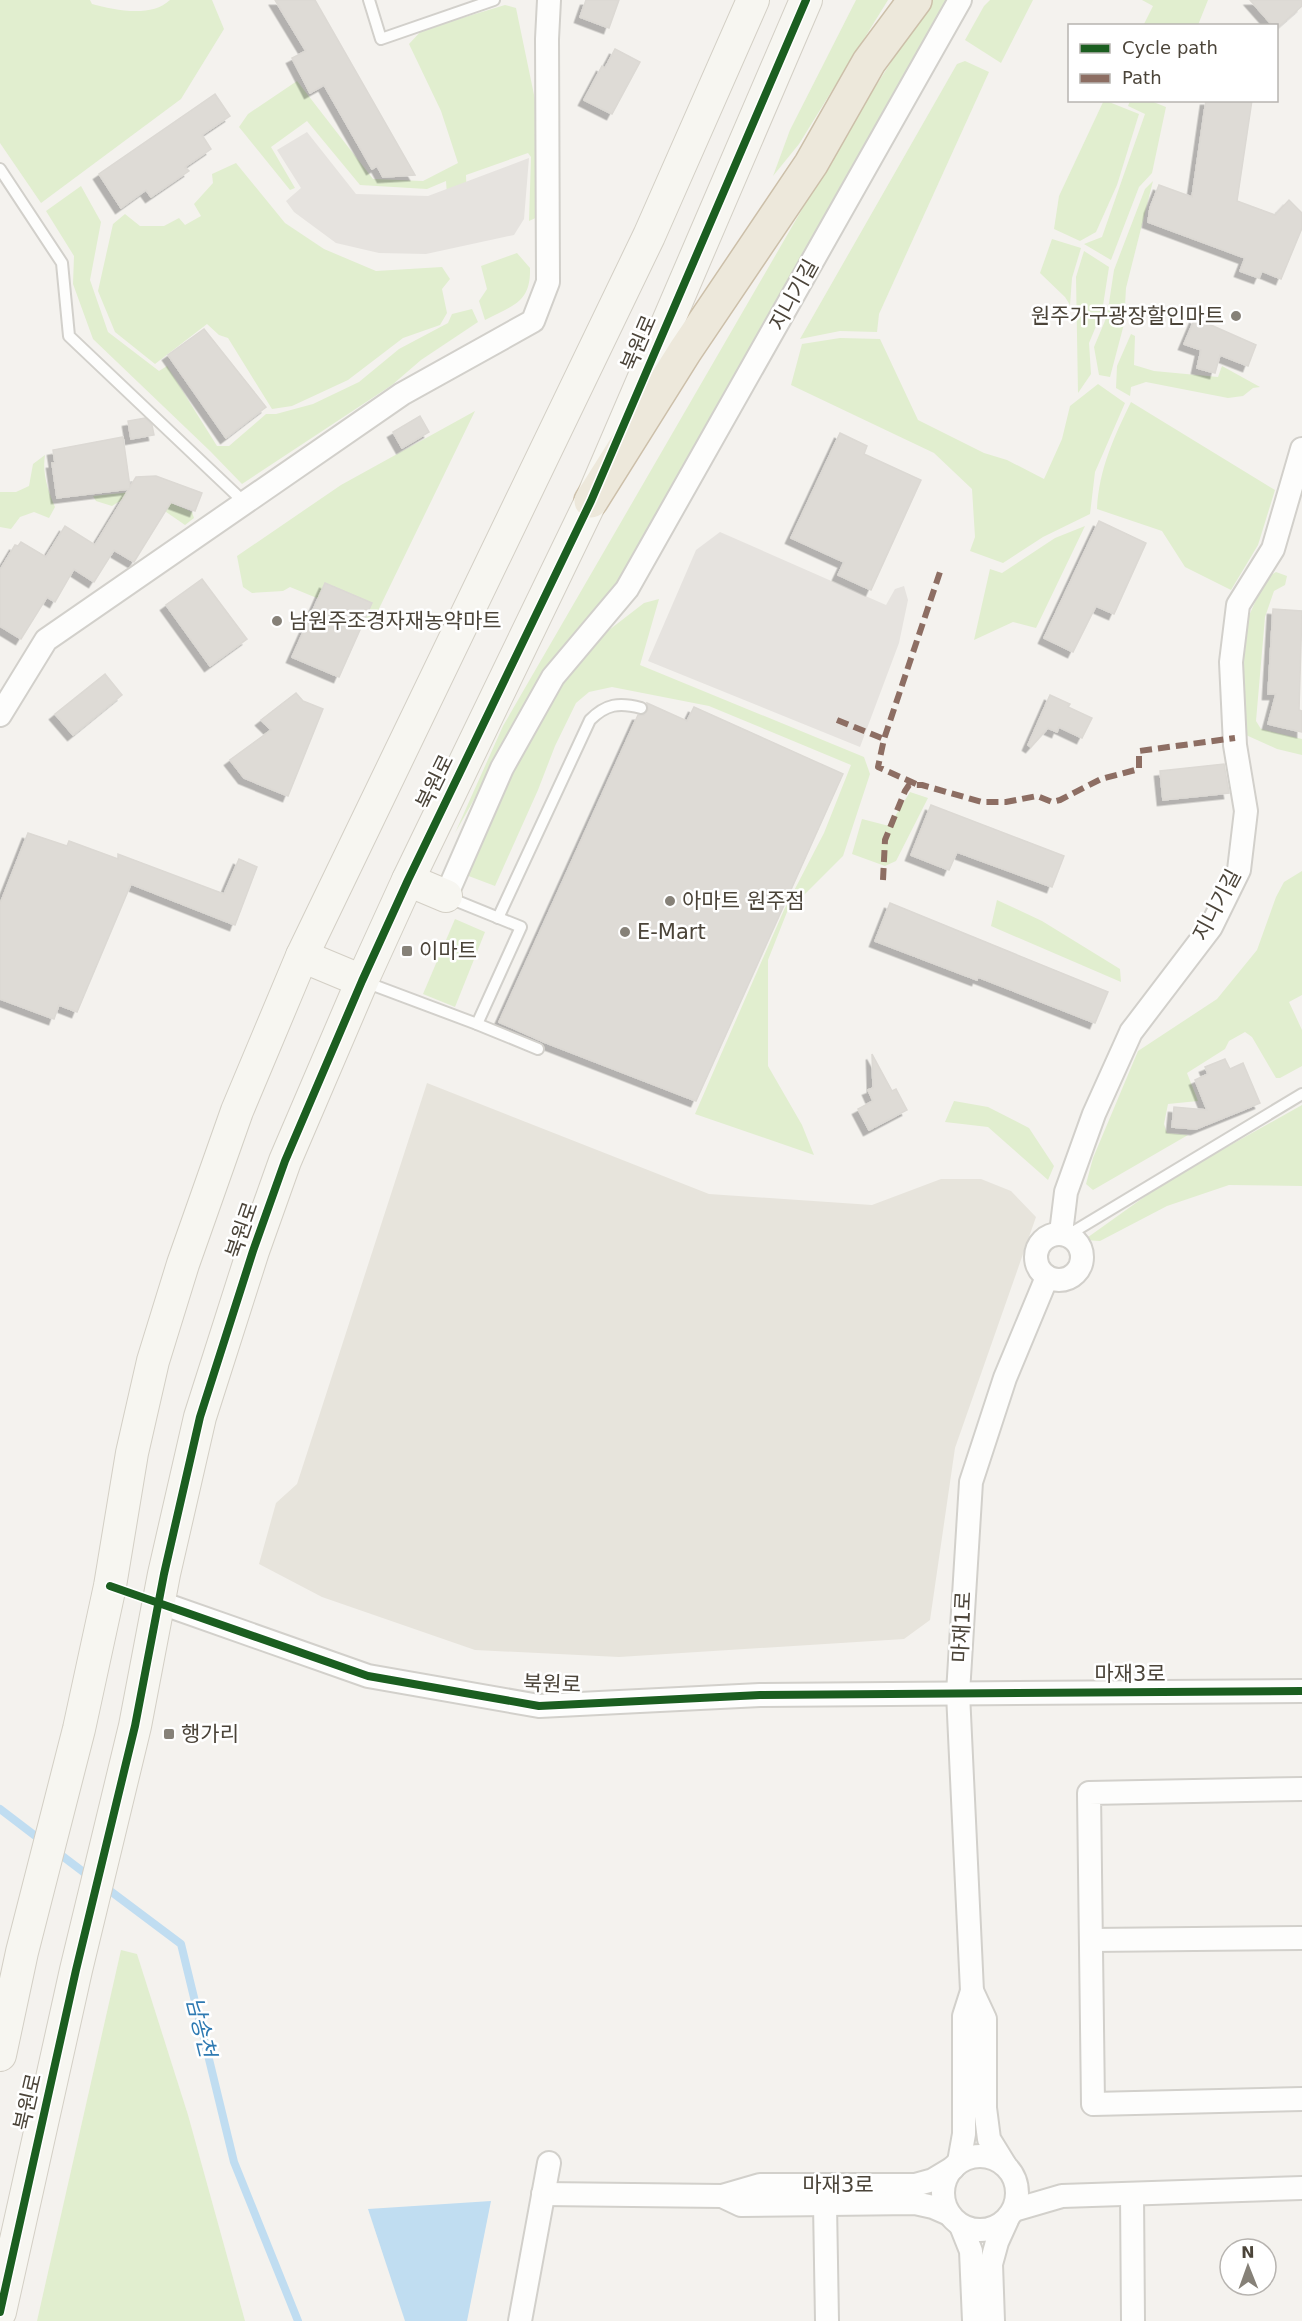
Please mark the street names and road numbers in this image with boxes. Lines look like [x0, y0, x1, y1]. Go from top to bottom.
street label: 지니기길 [765, 255, 823, 335]
street label: 북원로 [617, 312, 661, 374]
street label: 북원로 [412, 751, 458, 813]
street label: 지니기길 [1188, 865, 1246, 945]
street label: 북원로 [221, 1199, 263, 1261]
street label: 마재1로 [948, 1591, 976, 1663]
street label: 마재3로 [1094, 1662, 1166, 1686]
street label: 북원로 [523, 1671, 581, 1697]
street label: 북원로 [10, 2071, 46, 2133]
street label: 마재3로 [802, 2173, 874, 2197]

